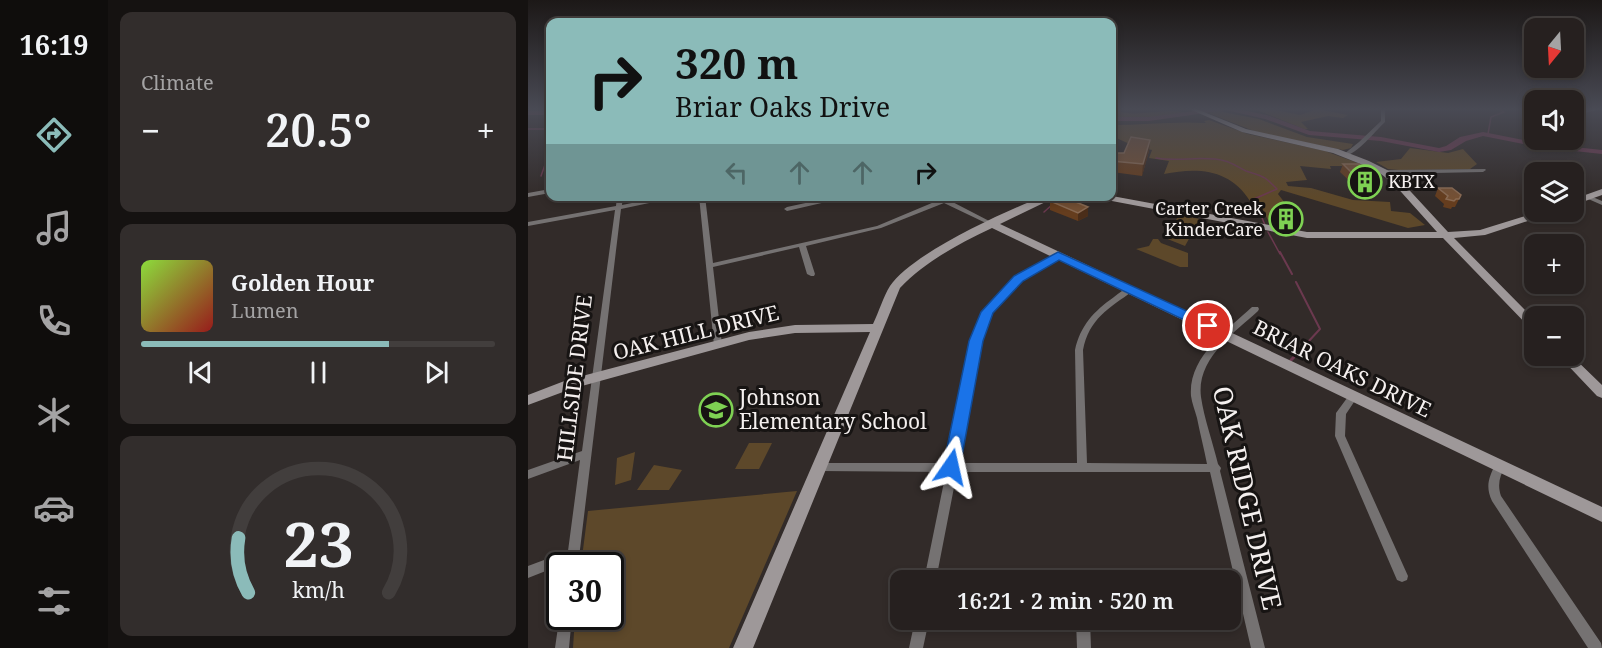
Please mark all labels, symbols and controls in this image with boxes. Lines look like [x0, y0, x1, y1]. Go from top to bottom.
north arrow [1524, 18, 1584, 78]
map controls [1524, 18, 1584, 366]
text: 16:19 [19, 26, 89, 63]
text: 320 m [675, 34, 799, 91]
icon: right [576, 42, 654, 120]
text: Climate [141, 69, 214, 96]
text: Briar Oaks Drive [675, 88, 890, 125]
button: sound [1524, 90, 1584, 150]
text: 20.5° [265, 99, 372, 160]
text: − [141, 108, 160, 153]
text: + [477, 108, 495, 153]
icon: directions [33, 114, 75, 156]
icon: left [720, 156, 753, 189]
icon: ahead [783, 156, 816, 189]
icon: ahead [846, 156, 879, 189]
icon: right [909, 156, 942, 189]
button: layers [1524, 162, 1584, 222]
building icon: KBTX [1347, 164, 1383, 200]
place label: KBTX [1388, 169, 1435, 193]
place label: Carter Creek KinderCare [1155, 196, 1263, 241]
building icon: Carter Creek KinderCare [1268, 201, 1304, 237]
icon: music [33, 207, 75, 249]
button: + [1524, 234, 1584, 294]
text: Golden Hour [231, 267, 374, 297]
street label: HILLSIDE DRIVE [550, 293, 598, 463]
text: Lumen [231, 297, 299, 324]
street label: OAK HILL DRIVE [610, 298, 782, 366]
icon: phone [33, 300, 75, 342]
pin [1182, 300, 1233, 351]
button: − [1524, 306, 1584, 366]
icon: arrive [1191, 309, 1224, 342]
street label: BRIAR OAKS DRIVE [1249, 313, 1436, 423]
icon: previous [184, 356, 217, 389]
icon: pause [302, 356, 335, 389]
icon: next [420, 356, 453, 389]
street label: OAK RIDGE DRIVE [1205, 382, 1291, 613]
place label: Johnson Elementary School [738, 383, 927, 435]
school or university icon: Johnson Elementary School [698, 392, 734, 428]
icon: climate [33, 394, 75, 436]
position arrow [919, 435, 983, 499]
icon: car [33, 487, 75, 529]
text: 23 [283, 500, 353, 585]
speed limit sign: 30 [546, 552, 624, 630]
text: km/h [292, 575, 345, 604]
icon: filters [33, 580, 75, 622]
text: 16:21 · 2 min · 520 m [957, 585, 1174, 615]

